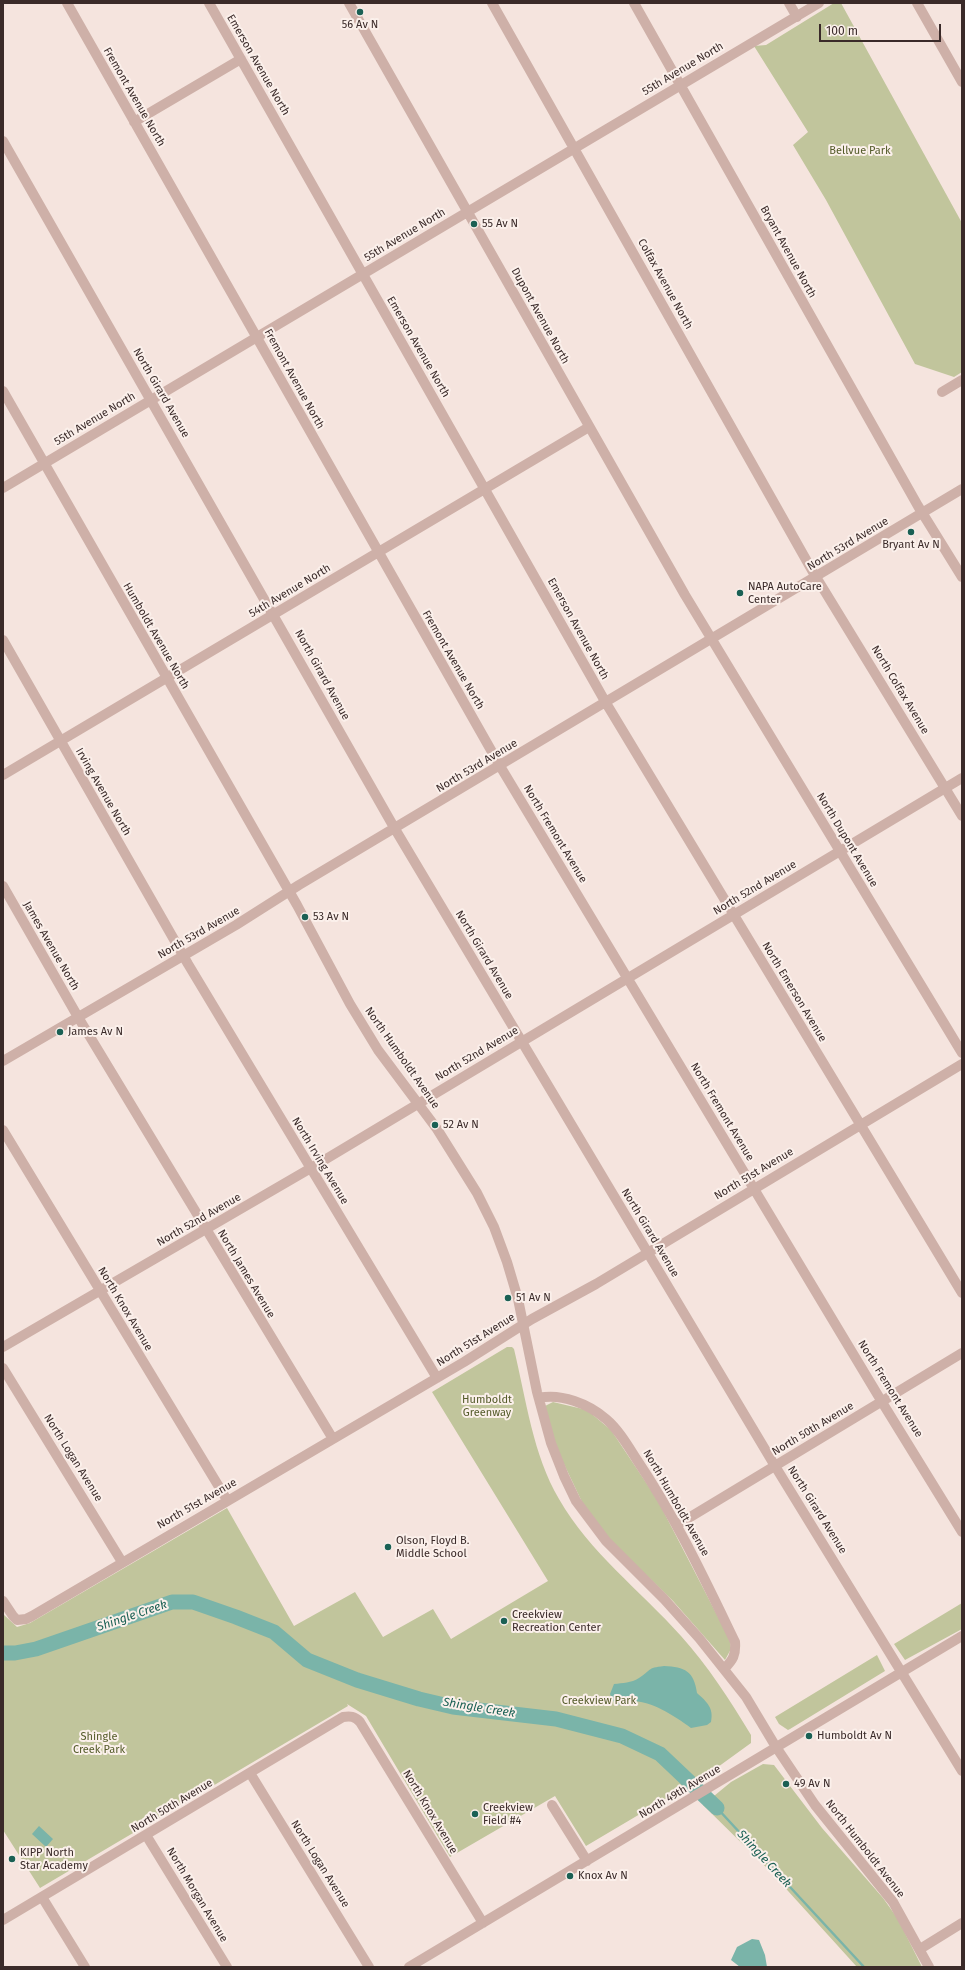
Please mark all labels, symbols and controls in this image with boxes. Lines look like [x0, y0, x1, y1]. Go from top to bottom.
marker: 56 Av N [355, 7, 365, 17]
street label: Emerson Avenue North [224, 12, 292, 118]
scale bar [821, 16, 943, 42]
place label: 56 Av N [342, 18, 378, 32]
text: 100 m [826, 24, 858, 38]
street label: 55th Avenue North [640, 40, 726, 98]
street label: Fremont Avenue North [100, 45, 168, 149]
park label: Bellvue Park [829, 144, 891, 158]
street label: Bryant Avenue North [757, 204, 819, 300]
street label: 55th Avenue North [362, 206, 448, 264]
place label: 55 Av N [482, 217, 518, 231]
marker: 55 Av N [469, 219, 479, 229]
street label: Colfax Avenue North [635, 237, 695, 331]
street label: Dupont Avenue North [508, 266, 572, 366]
street label: Emerson Avenue North [384, 294, 452, 400]
street label: Fremont Avenue North [261, 327, 327, 431]
street label: North Girard Avenue [130, 346, 192, 440]
street label: 55th Avenue North [52, 390, 138, 448]
street label: North 53rd Avenue [805, 515, 891, 573]
marker: Bryant Av N [906, 527, 916, 537]
place label: Bryant Av N [882, 538, 940, 552]
street label: 54th Avenue North [247, 561, 333, 621]
street label: Emerson Avenue North [545, 576, 611, 682]
street label: Humboldt Avenue North [120, 580, 192, 692]
place label: NAPA AutoCare Center [748, 580, 822, 606]
marker: NAPA AutoCare Center [735, 588, 745, 598]
street label: Fremont Avenue North [419, 608, 487, 712]
street label: North Girard Avenue [292, 627, 352, 723]
street label: North Colfax Avenue [868, 643, 932, 737]
street label: North 53rd Avenue [434, 737, 520, 795]
street label: Irving Avenue North [73, 746, 133, 838]
street label: North Fremont Avenue [520, 783, 590, 885]
street label: North Dupont Avenue [814, 790, 880, 890]
street label: North 52nd Avenue [711, 858, 799, 918]
street label: James Avenue North [20, 899, 82, 993]
street label: North 53rd Avenue [156, 904, 242, 962]
street label: North Girard Avenue [452, 908, 516, 1002]
place label: 53 Av N [313, 910, 349, 924]
marker: 53 Av N [300, 912, 310, 922]
street label: North Emerson Avenue [759, 940, 829, 1044]
street label: North Humboldt Avenue [362, 1005, 442, 1111]
street label: North 52nd Avenue [433, 1024, 521, 1084]
place label: James Av N [68, 1025, 123, 1039]
marker: James Av N [55, 1027, 65, 1037]
street label: North Fremont Avenue [687, 1061, 757, 1163]
street label: North Irving Avenue [289, 1115, 351, 1207]
place label: 52 Av N [443, 1118, 479, 1132]
marker: 52 Av N [430, 1120, 440, 1130]
street label: North 51st Avenue [712, 1145, 796, 1203]
street label: North Girard Avenue [618, 1186, 682, 1280]
street label: North 52nd Avenue [155, 1191, 243, 1249]
street label: North James Avenue [214, 1227, 278, 1321]
street label: North Knox Avenue [95, 1265, 155, 1353]
place label: 51 Av N [516, 1291, 551, 1305]
marker: 51 Av N [503, 1293, 513, 1303]
street label: North 51st Avenue [434, 1311, 518, 1369]
street label: North Fremont Avenue [855, 1338, 925, 1440]
park label: Humboldt Greenway [462, 1393, 512, 1419]
street label: North 50th Avenue [770, 1399, 856, 1459]
street label: North Logan Avenue [41, 1412, 105, 1504]
street label: North Humboldt Avenue [640, 1447, 712, 1559]
street label: North Girard Avenue [785, 1464, 849, 1556]
street label: North 51st Avenue [155, 1476, 239, 1532]
place label: Olson, Floyd B. Middle School [396, 1534, 469, 1560]
marker: Olson, Floyd B. Middle School [383, 1542, 393, 1552]
water label: Shingle Creek [95, 1597, 169, 1635]
place label: Creekview Recreation Center [512, 1608, 601, 1634]
marker: Creekview Recreation Center [499, 1616, 509, 1626]
park label: Creekview Park [562, 1694, 636, 1708]
water label: Shingle Creek [442, 1695, 516, 1721]
place label: Humboldt Av N [817, 1729, 892, 1743]
park label: Shingle Creek Park [73, 1730, 125, 1756]
marker: Humboldt Av N [804, 1731, 814, 1741]
street label: North 49th Avenue [637, 1762, 723, 1822]
street label: North Knox Avenue [400, 1768, 460, 1856]
street label: North 50th Avenue [129, 1776, 215, 1836]
place label: 49 Av N [794, 1777, 830, 1791]
marker: 49 Av N [781, 1779, 791, 1789]
street label: North Humboldt Avenue [823, 1797, 907, 1901]
place label: Creekview Field #4 [483, 1801, 533, 1827]
marker: Creekview Field #4 [470, 1809, 480, 1819]
street label: North Logan Avenue [288, 1818, 352, 1910]
water label: Shingle Creek [734, 1827, 794, 1891]
street label: North Morgan Avenue [164, 1845, 230, 1945]
place label: KIPP North Star Academy [20, 1846, 88, 1872]
marker: KIPP North Star Academy [7, 1854, 17, 1864]
place label: Knox Av N [578, 1869, 628, 1883]
marker: Knox Av N [565, 1871, 575, 1881]

